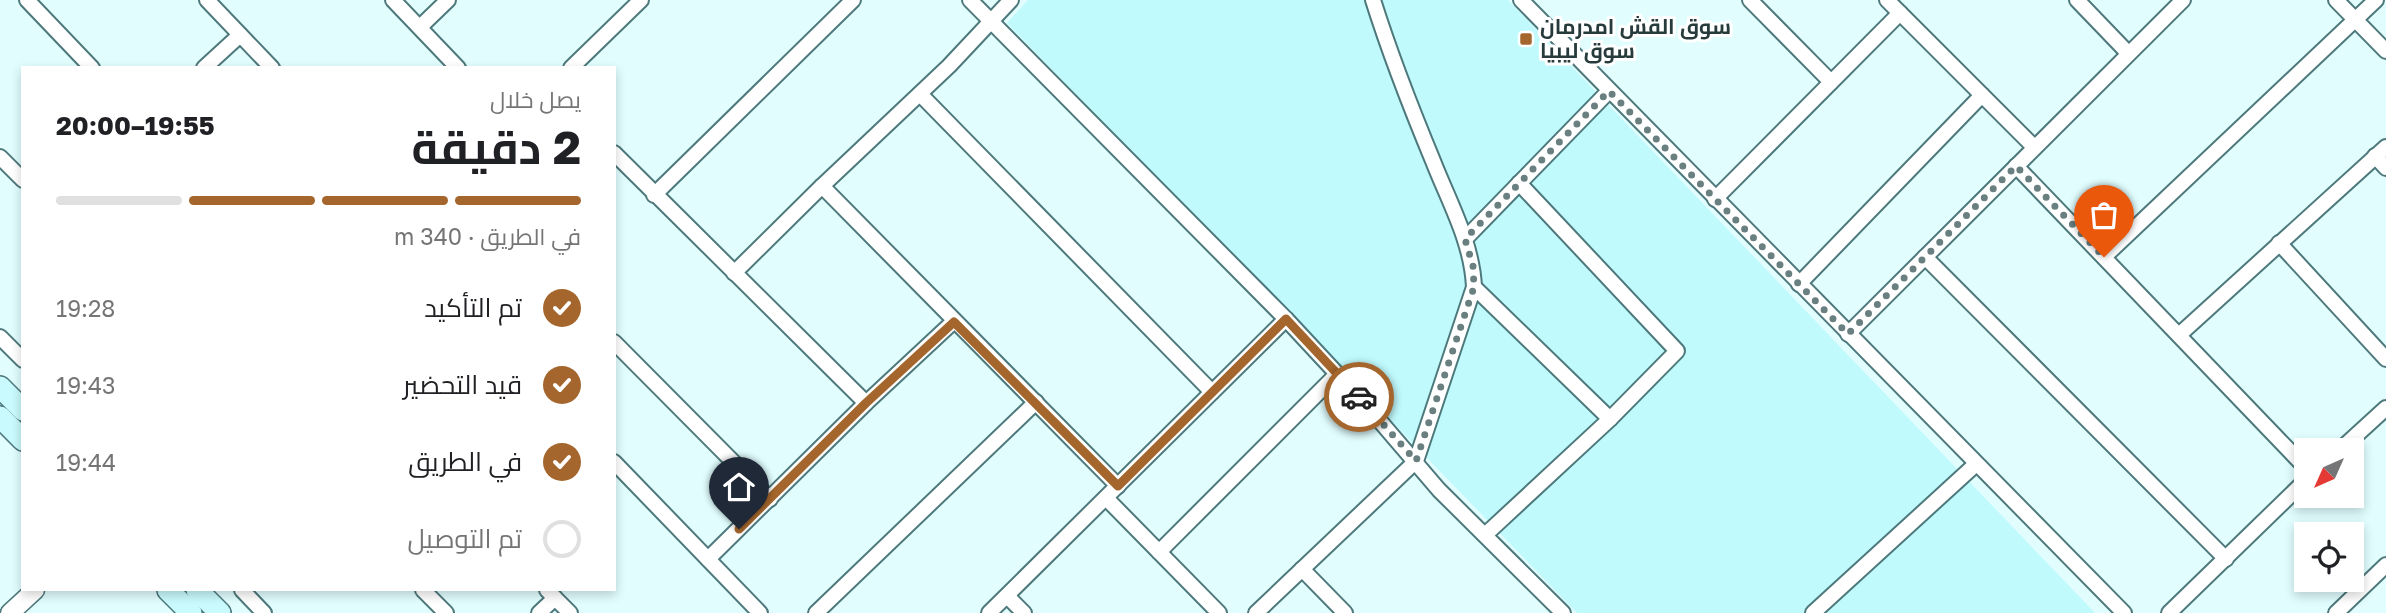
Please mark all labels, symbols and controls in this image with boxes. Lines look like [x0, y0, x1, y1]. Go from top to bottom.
place label: سوق القش امدرمان سوق ليبيا [1540, 13, 1731, 64]
marker: سوق القش امدرمان سوق ليبيا [1518, 31, 1534, 47]
text: يصل خلال [490, 85, 581, 113]
text: 19:55–20:00 [56, 110, 215, 141]
text: 2 دقيقة [411, 119, 581, 174]
pin [2074, 185, 2134, 257]
icon: bag [2085, 196, 2123, 234]
text: في الطريق · 340 m [394, 222, 581, 250]
icon: check [543, 289, 581, 327]
text: تم التأكيد [424, 292, 522, 323]
text: 19:28 [56, 294, 115, 322]
courier [1324, 362, 1394, 432]
icon: check [543, 366, 581, 404]
text: قيد التحضير [403, 369, 522, 400]
text: 19:43 [56, 371, 115, 399]
icon: car [1340, 378, 1378, 416]
north arrow [2294, 438, 2364, 508]
map controls [2294, 438, 2364, 592]
icon: check [543, 443, 581, 481]
text: في الطريق [408, 446, 522, 477]
text: 19:44 [56, 448, 116, 476]
pin [709, 457, 769, 529]
icon: home [720, 468, 758, 506]
button: locate [2294, 522, 2364, 592]
text: تم التوصيل [407, 523, 522, 554]

